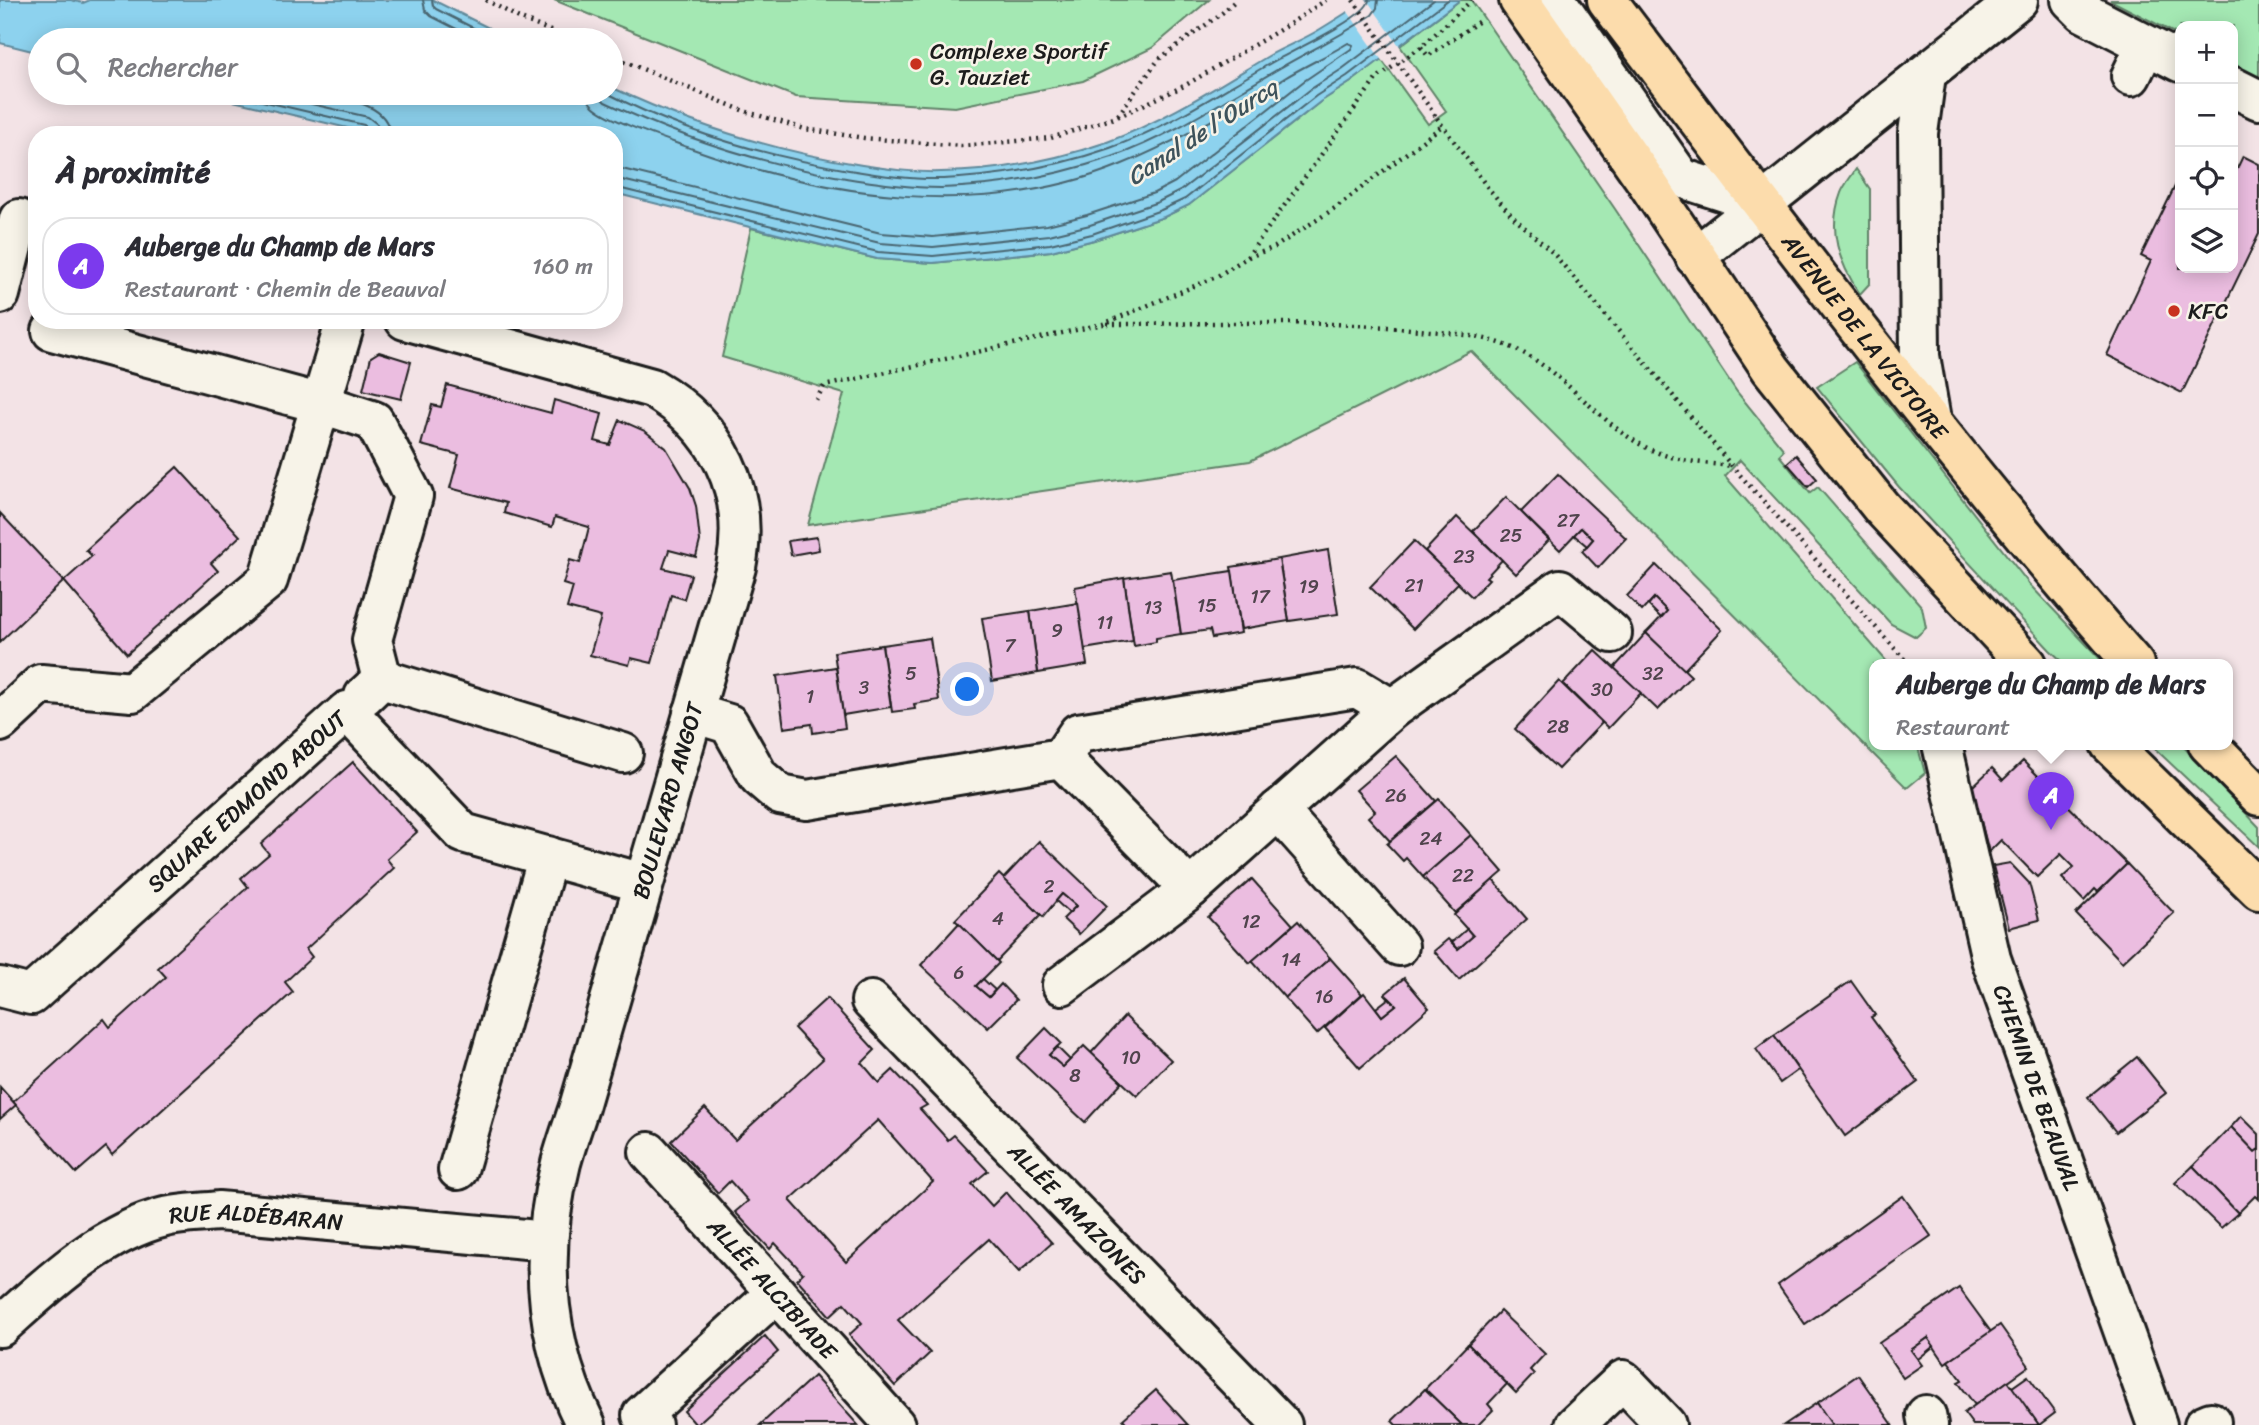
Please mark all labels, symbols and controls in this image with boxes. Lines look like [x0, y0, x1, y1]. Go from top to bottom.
map controls [2175, 21, 2238, 273]
button: + [2175, 21, 2238, 84]
search box [28, 28, 623, 105]
place label: Complexe Sportif G. Tauziet [930, 31, 1110, 98]
text: Rechercher [108, 44, 238, 90]
icon: search [52, 48, 90, 86]
marker: Complexe Sportif G. Tauziet [908, 56, 924, 72]
water label: Canal de l'Ourcq [1118, 66, 1288, 197]
button: − [2175, 84, 2238, 147]
text: À proximité [56, 145, 210, 199]
button: locate [2175, 147, 2238, 210]
button: layers [2175, 210, 2238, 273]
text: Auberge du Champ de Mars [125, 223, 434, 269]
street label: AVENUE DE LA VICTOIRE [1770, 223, 1960, 450]
text: A [73, 246, 89, 287]
text: 160 m [532, 246, 593, 287]
text: Restaurant · Chemin de Beauval [125, 269, 446, 310]
place label: KFC [2188, 291, 2229, 332]
marker: KFC [2166, 303, 2182, 319]
house number: 27 [1557, 504, 1580, 537]
house number: 25 [1500, 519, 1523, 552]
house number: 23 [1453, 540, 1475, 573]
house number: 21 [1404, 569, 1424, 602]
house number: 19 [1299, 570, 1319, 603]
house number: 17 [1250, 580, 1271, 613]
house number: 15 [1197, 589, 1217, 622]
house number: 13 [1144, 591, 1163, 624]
house number: 11 [1097, 606, 1113, 639]
house number: 9 [1051, 614, 1063, 647]
house number: 7 [1005, 629, 1017, 662]
house number: 5 [905, 657, 917, 690]
house number: 32 [1642, 657, 1664, 690]
popup [1869, 659, 2233, 750]
text: Auberge du Champ de Mars [1896, 661, 2206, 707]
house number: 3 [859, 671, 870, 704]
your location [950, 672, 984, 706]
house number: 30 [1591, 673, 1613, 706]
house number: 1 [806, 680, 814, 713]
street label: BOULEVARD ANGOT [620, 696, 716, 904]
street label: SQUARE EDMOND ABOUT [137, 698, 358, 903]
text: Restaurant [1896, 707, 2010, 748]
house number: 28 [1547, 710, 1570, 743]
pin: A [2028, 772, 2074, 830]
house number: 26 [1385, 779, 1407, 812]
house number: 24 [1420, 822, 1443, 855]
house number: 22 [1452, 859, 1474, 892]
house number: 2 [1044, 870, 1055, 903]
house number: 4 [992, 902, 1004, 935]
house number: 12 [1241, 905, 1261, 938]
house number: 14 [1281, 943, 1301, 976]
house number: 6 [954, 956, 964, 989]
street label: CHEMIN DE BEAUVAL [1981, 979, 2093, 1197]
house number: 16 [1315, 980, 1333, 1013]
house number: 10 [1121, 1041, 1141, 1074]
house number: 8 [1069, 1059, 1081, 1092]
street label: ALLÉE AMAZONES [997, 1132, 1157, 1295]
street label: RUE ALDÉBARAN [166, 1190, 345, 1243]
street label: ALLÉE ALCIBIADE [696, 1207, 849, 1370]

